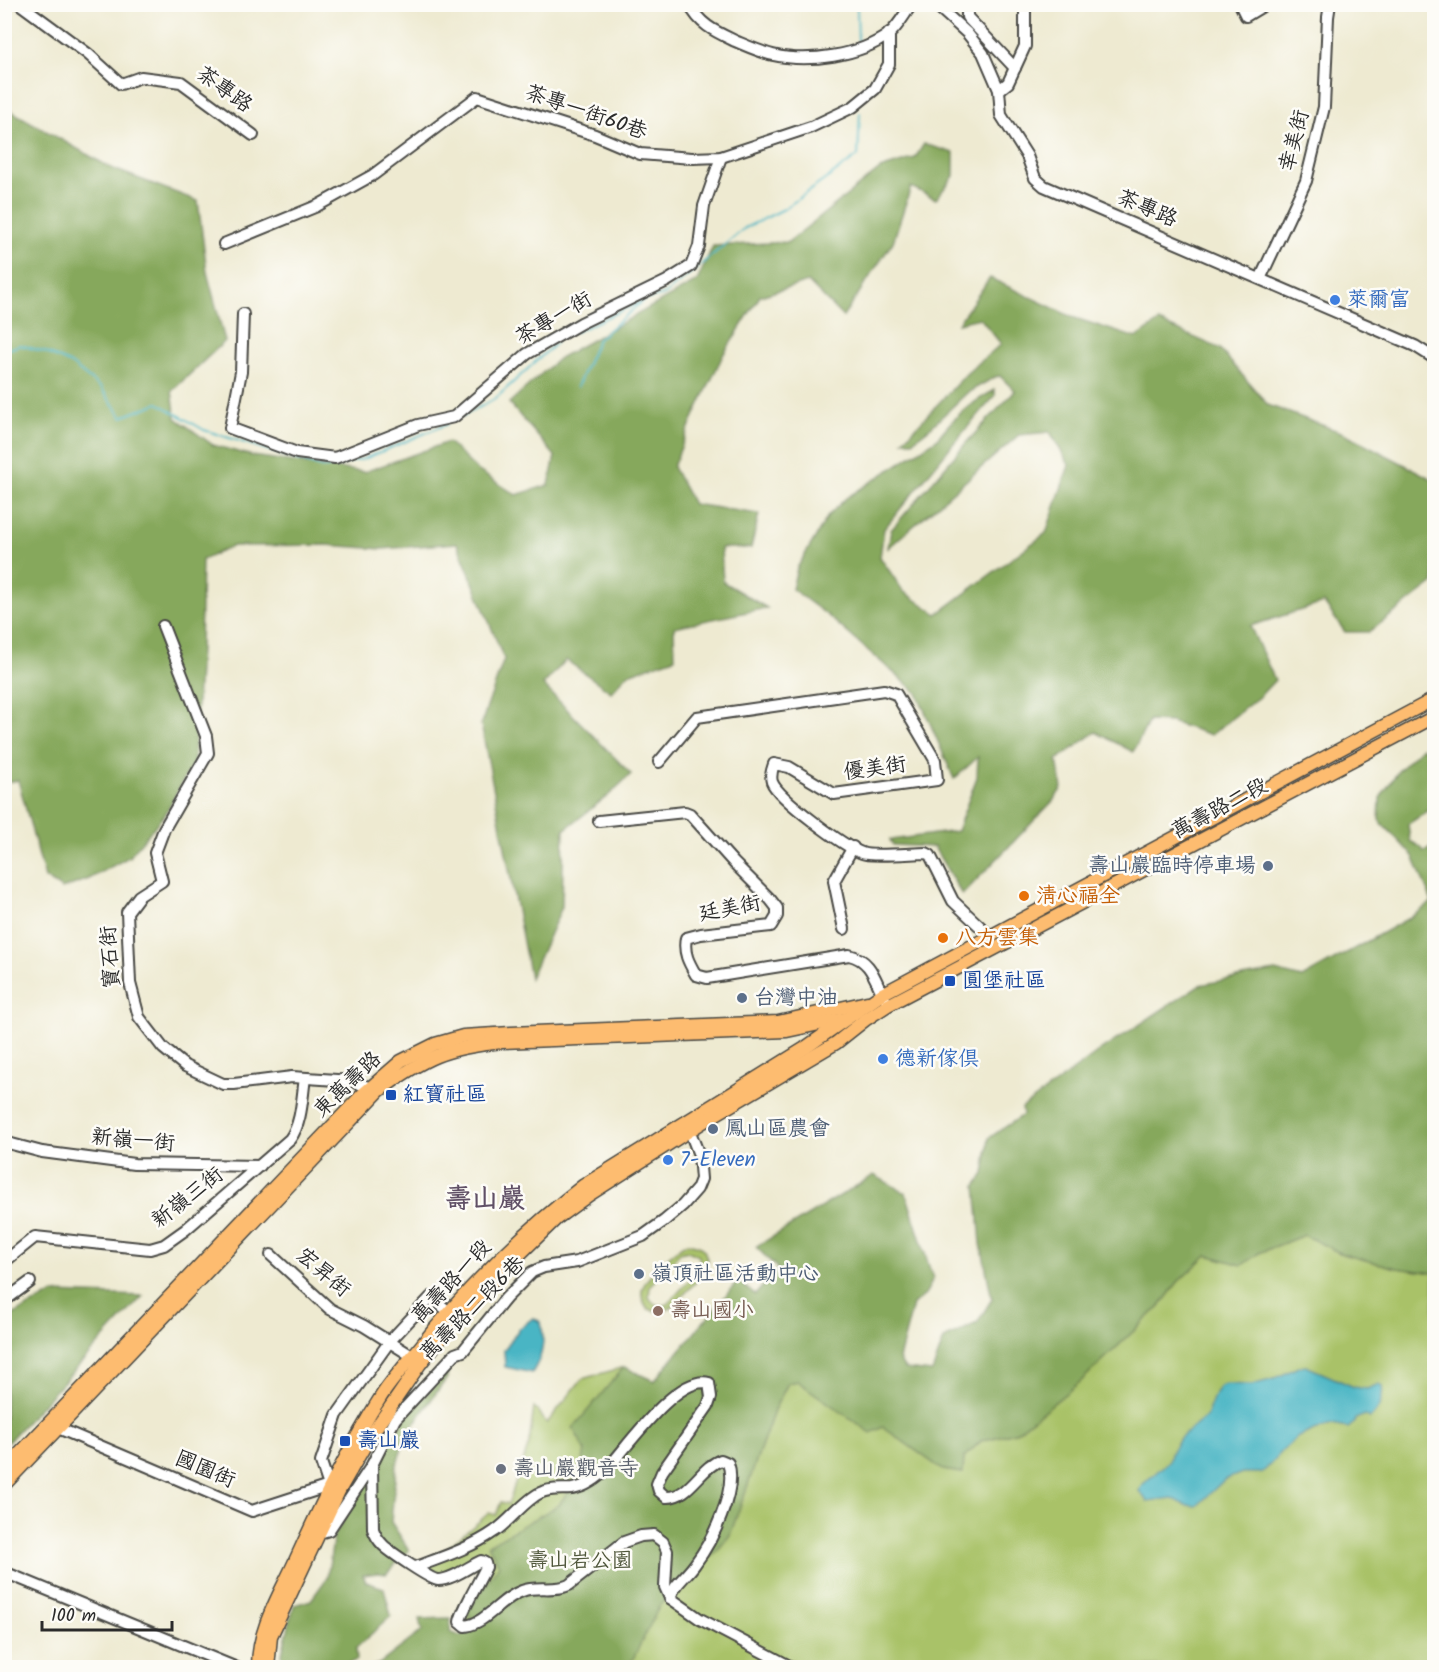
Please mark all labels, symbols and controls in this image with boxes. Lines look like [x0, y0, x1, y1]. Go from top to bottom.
street label: 茶專路 [189, 58, 259, 122]
street label: 茶專一街60巷 [520, 77, 652, 149]
street label: 幸美街 [1271, 106, 1319, 176]
street label: 茶專路 [1112, 182, 1182, 236]
street label: 茶專一街 [509, 284, 599, 354]
place label: 萊爾富 [1347, 284, 1410, 317]
marker: 萊爾富 [1328, 293, 1342, 307]
street label: 優美街 [842, 748, 908, 790]
street label: 萬壽路二段 [1166, 770, 1274, 848]
place label: 壽山巖臨時停車場 [1088, 850, 1256, 883]
marker: 壽山巖臨時停車場 [1261, 859, 1275, 873]
place label: 清心福全 [1036, 880, 1120, 913]
street label: 廷美街 [696, 887, 764, 931]
marker: 清心福全 [1017, 889, 1031, 903]
place label: 八方雲集 [955, 922, 1039, 955]
street label: 寶石街 [92, 924, 130, 990]
marker: 八方雲集 [936, 931, 950, 945]
place label: 圓堡社區 [962, 965, 1046, 998]
marker: 圓堡社區 [943, 974, 957, 988]
place label: 台灣中油 [754, 982, 838, 1015]
marker: 台灣中油 [735, 991, 749, 1005]
place label: 德新傢俱 [895, 1043, 979, 1076]
street label: 東萬壽路 [306, 1044, 390, 1126]
marker: 德新傢俱 [876, 1052, 890, 1066]
place label: 紅寶社區 [403, 1079, 487, 1112]
marker: 紅寶社區 [384, 1088, 398, 1102]
place label: 鳳山區農會 [725, 1113, 830, 1146]
street label: 新嶺一街 [90, 1121, 176, 1161]
marker: 鳳山區農會 [706, 1122, 720, 1136]
place label: 7-Eleven [680, 1144, 756, 1177]
marker: 7-Eleven [661, 1153, 675, 1167]
street label: 新嶺三街 [145, 1159, 231, 1237]
district label: 壽山巖 [445, 1178, 526, 1221]
street label: 萬壽路一段 [404, 1232, 500, 1332]
street label: 宏昇街 [288, 1240, 358, 1306]
street label: 萬壽路二段6巷 [413, 1249, 533, 1369]
place label: 嶺頂社區活動中心 [651, 1258, 819, 1291]
marker: 嶺頂社區活動中心 [632, 1267, 646, 1281]
place label: 壽山國小 [670, 1295, 754, 1328]
marker: 壽山國小 [651, 1304, 665, 1318]
place label: 壽山巖 [357, 1425, 420, 1458]
marker: 壽山巖 [338, 1434, 352, 1448]
street label: 國園街 [170, 1443, 240, 1497]
place label: 壽山巖觀音寺 [513, 1453, 639, 1486]
marker: 壽山巖觀音寺 [494, 1462, 508, 1476]
park label: 壽山岩公園 [528, 1545, 633, 1578]
scale bar [42, 1594, 172, 1632]
text: 100 m [51, 1602, 96, 1631]

